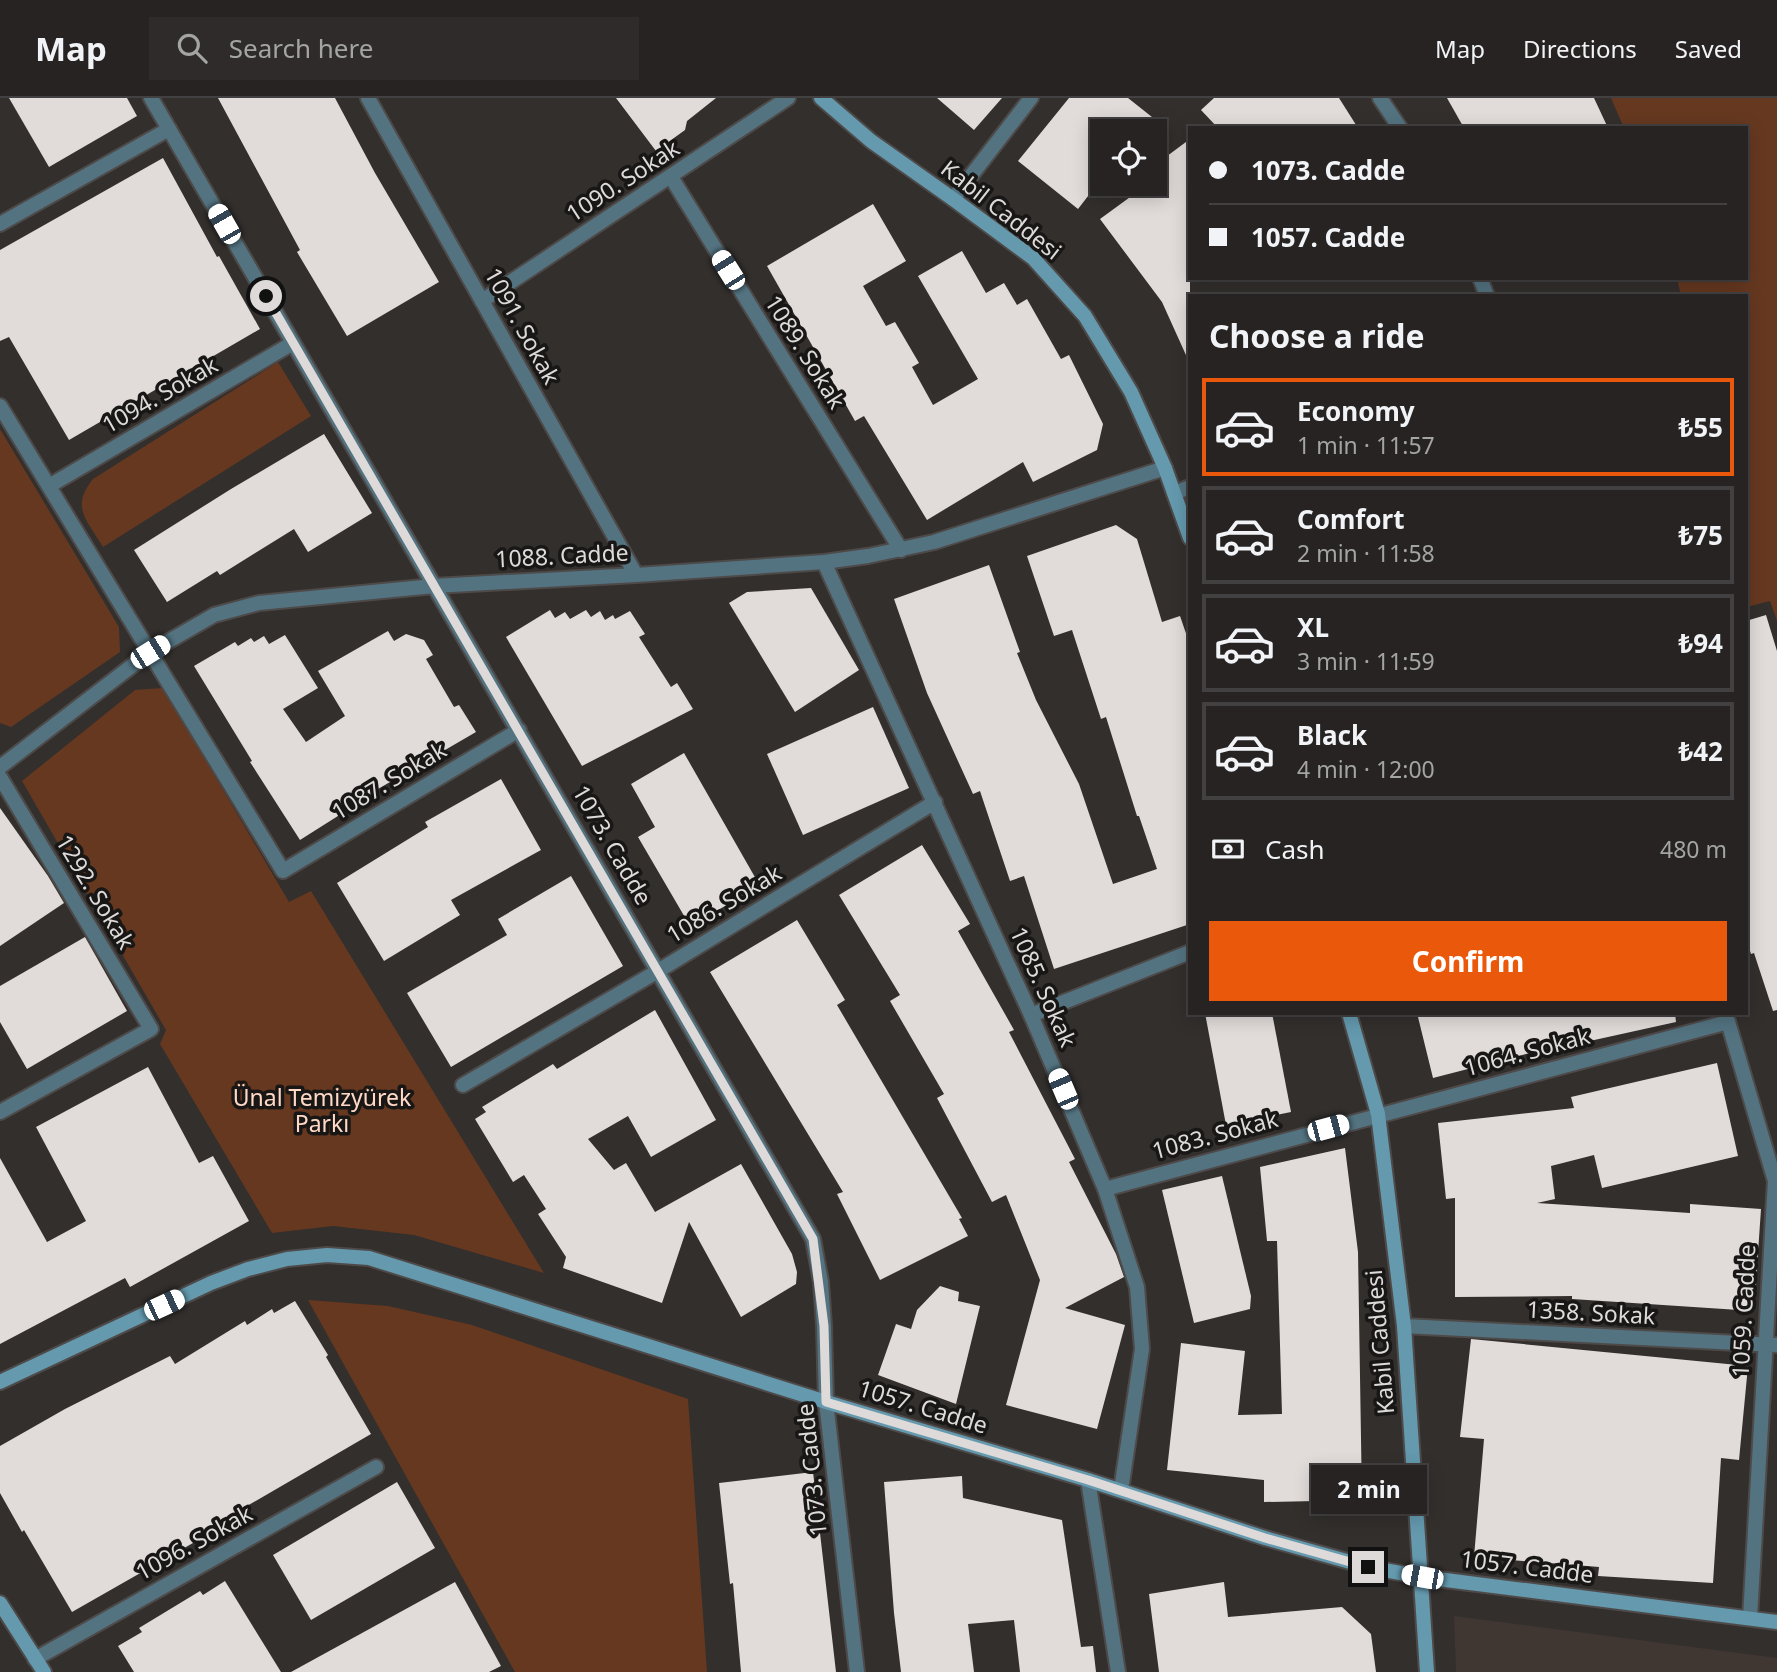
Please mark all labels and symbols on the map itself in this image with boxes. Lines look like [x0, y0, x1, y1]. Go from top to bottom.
street label: 1090. Sokak [560, 131, 686, 229]
street label: Kabil Caddesi [935, 152, 1069, 266]
car [205, 201, 244, 247]
car [708, 247, 749, 293]
street label: 1091. Sokak [478, 261, 568, 390]
route start [250, 280, 282, 312]
street label: 1089. Sokak [758, 288, 854, 415]
street label: 1094. Sokak [96, 348, 224, 440]
street label: 1088. Cadde [494, 536, 629, 574]
car [127, 632, 174, 672]
street label: 1087. Sokak [325, 733, 453, 827]
street label: 1073. Cadde [566, 779, 660, 910]
street label: 1292. Sokak [49, 828, 143, 956]
street label: 1086. Sokak [660, 856, 788, 950]
street label: 1085. Sokak [1003, 921, 1085, 1053]
street label: 1064. Sokak [1460, 1019, 1594, 1083]
car [1046, 1066, 1081, 1112]
park label: Ünal Temizyürek Parkı [233, 1081, 412, 1139]
street label: 1083. Sokak [1148, 1102, 1282, 1166]
car [1305, 1112, 1352, 1144]
street label: 1059. Cadde [1724, 1243, 1762, 1378]
street label: Kabil Caddesi [1357, 1269, 1401, 1416]
car [141, 1287, 188, 1323]
street label: 1358. Sokak [1526, 1293, 1657, 1331]
street label: 1057. Cadde [855, 1371, 992, 1441]
street label: 1073. Cadde [788, 1402, 834, 1538]
callout: 2 min [1310, 1466, 1426, 1514]
street label: 1096. Sokak [129, 1497, 258, 1587]
street label: 1057. Cadde [1459, 1542, 1595, 1590]
route end [1352, 1551, 1384, 1583]
car [1400, 1563, 1445, 1591]

